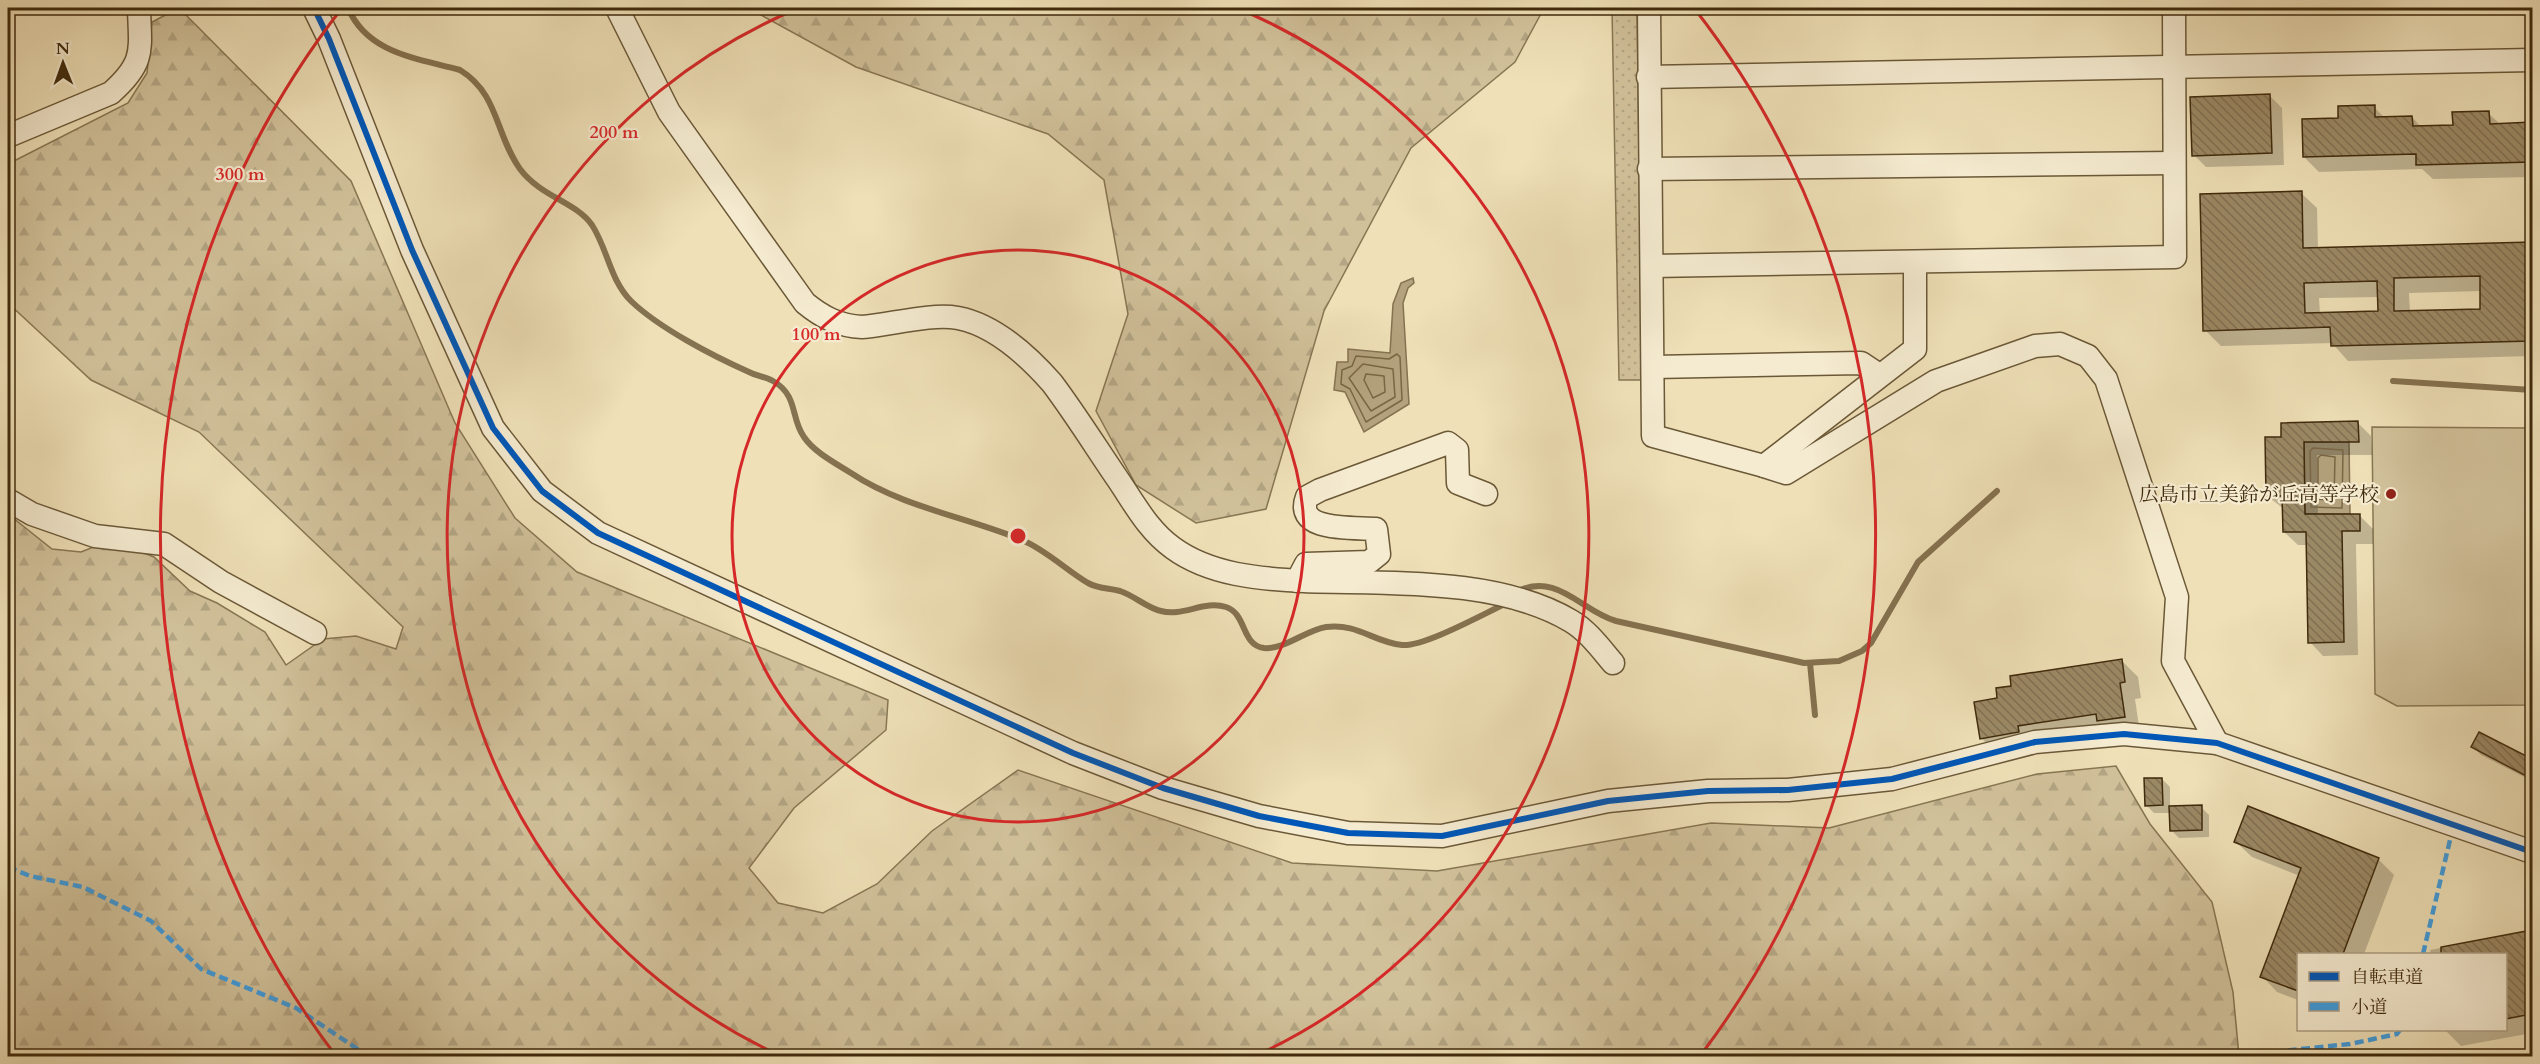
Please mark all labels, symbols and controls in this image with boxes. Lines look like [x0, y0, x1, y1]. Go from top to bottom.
north arrow [33, 33, 93, 93]
text: N [56, 38, 70, 60]
text: 200 m [589, 120, 639, 145]
text: 300 m [215, 162, 265, 187]
text: 100 m [791, 322, 841, 347]
place label: 広島市立美鈴が丘高等学校 [2139, 481, 2379, 508]
marker: 広島市立美鈴が丘高等学校 [2384, 487, 2398, 501]
centre of rings [1008, 526, 1028, 546]
legend [2297, 953, 2507, 1031]
text: 自転車道 [2351, 965, 2423, 990]
text: 小道 [2351, 995, 2387, 1020]

